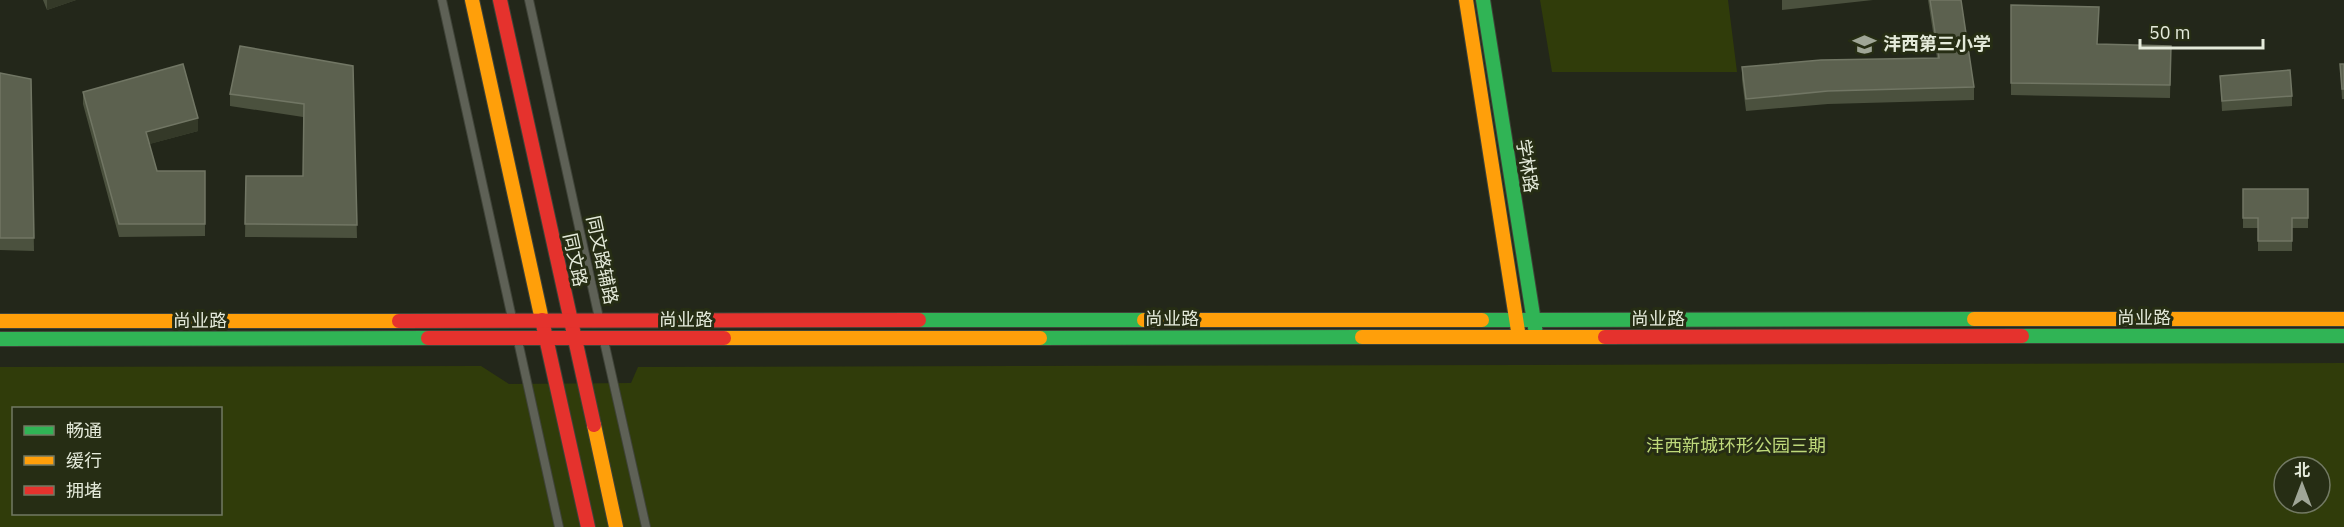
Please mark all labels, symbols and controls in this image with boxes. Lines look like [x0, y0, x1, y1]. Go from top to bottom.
scale bar [2140, 12, 2263, 50]
text: 50 m [2149, 21, 2191, 44]
school or university icon: 沣西第三小学 [1852, 31, 1878, 57]
place label: 沣西第三小学 [1883, 32, 1991, 55]
street label: 学林路 [1512, 137, 1543, 194]
street label: 同文路辅路 [582, 213, 623, 306]
street label: 同文路 [559, 231, 592, 289]
street label: 尚业路 [2117, 306, 2171, 329]
street label: 尚业路 [1145, 307, 1199, 330]
street label: 尚业路 [1631, 307, 1685, 330]
street label: 尚业路 [659, 308, 713, 331]
street label: 尚业路 [173, 309, 227, 332]
legend [12, 407, 222, 515]
text: 畅通 [66, 419, 102, 442]
park label: 沣西新城环形公园三期 [1646, 434, 1826, 457]
text: 缓行 [66, 449, 102, 472]
north arrow [2272, 455, 2332, 515]
text: 北 [2294, 460, 2310, 480]
text: 拥堵 [66, 479, 102, 502]

